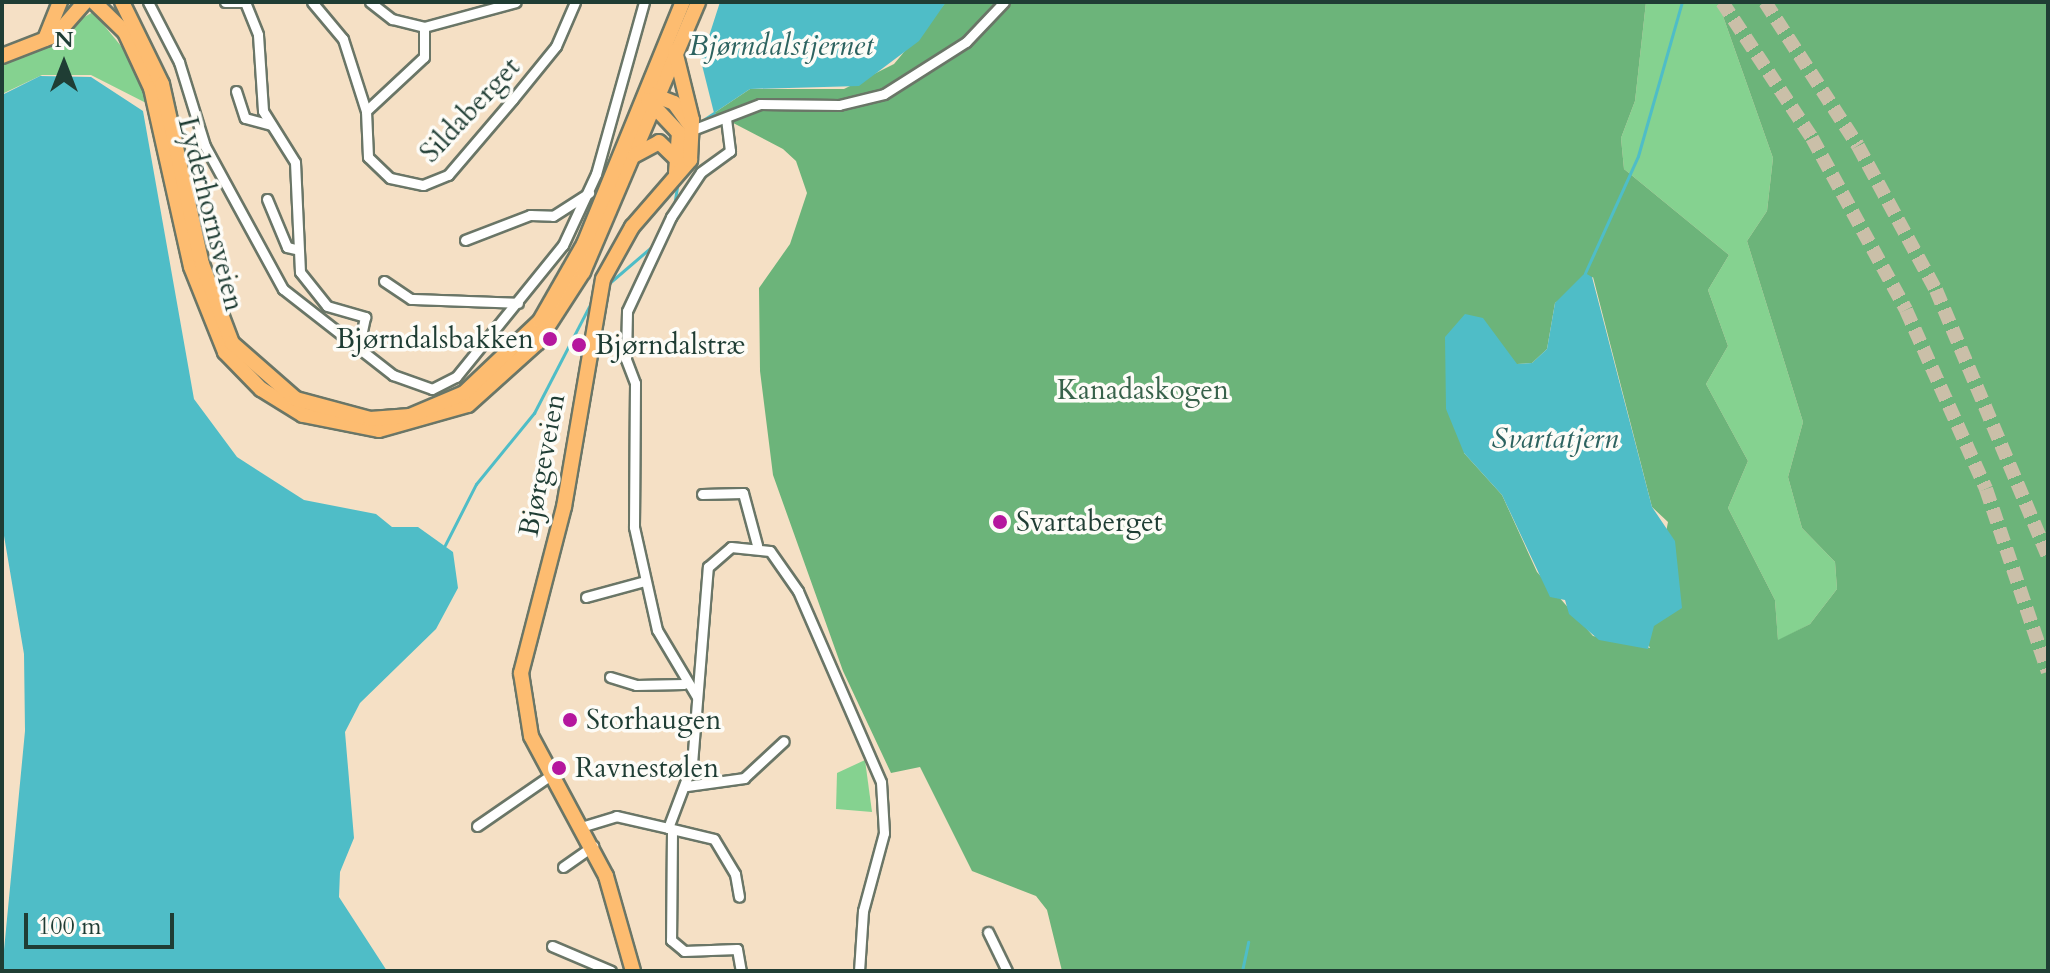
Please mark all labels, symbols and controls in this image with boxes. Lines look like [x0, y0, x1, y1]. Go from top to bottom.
north arrow [24, 24, 104, 104]
text: N [54, 25, 74, 55]
water label: Bjørndalstjernet [689, 28, 873, 64]
street label: Sildaberget [413, 51, 527, 169]
street label: Lyderhornsveien [171, 113, 251, 315]
place label: Bjørndalsbakken [336, 322, 534, 356]
place label: Bjørndalstræ [595, 328, 745, 362]
marker: Bjørndalsbakken [541, 330, 559, 348]
marker: Bjørndalstræ [570, 336, 588, 354]
park label: Kanadaskogen [1057, 373, 1229, 407]
street label: Bjørgeveien [512, 391, 572, 539]
water label: Svartatjern [1492, 421, 1618, 457]
place label: Svartaberget [1016, 505, 1163, 539]
marker: Svartaberget [991, 513, 1009, 531]
place label: Storhaugen [586, 703, 721, 737]
marker: Storhaugen [561, 711, 579, 729]
place label: Ravnestølen [575, 751, 719, 785]
marker: Ravnestølen [550, 759, 568, 777]
scale bar [28, 897, 178, 947]
text: 100 m [38, 910, 102, 943]

